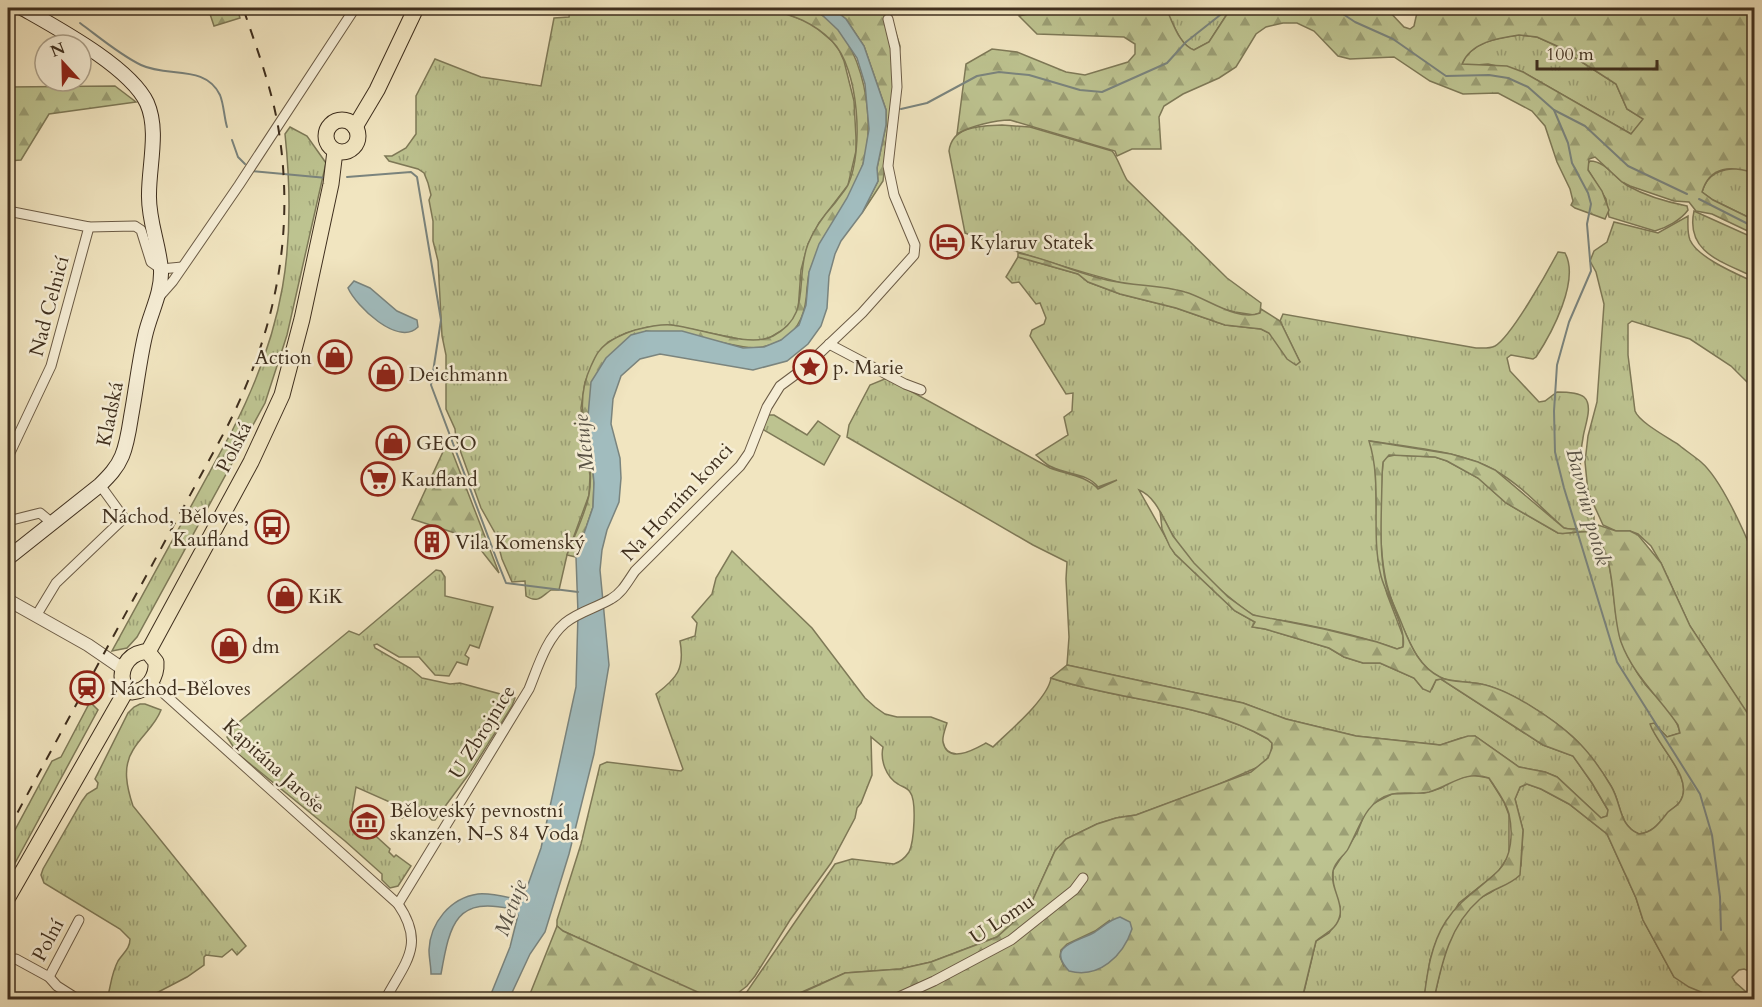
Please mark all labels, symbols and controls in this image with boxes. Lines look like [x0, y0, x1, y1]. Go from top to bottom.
north arrow [33, 33, 93, 93]
scale bar [1537, 33, 1657, 71]
text: N [47, 37, 68, 63]
text: 100 m [1546, 42, 1594, 67]
hotel icon: Kylaruv Statek [929, 224, 965, 260]
place label: Kylaruv Statek [970, 229, 1094, 256]
street label: Nad Celnicí [23, 252, 75, 359]
shop icon: Action [317, 339, 353, 375]
place label: Action [255, 344, 313, 371]
place icon: p. Marie [792, 349, 828, 385]
place label: p. Marie [833, 354, 904, 381]
shop icon: Deichmann [368, 356, 404, 392]
place label: Deichmann [409, 361, 509, 388]
street label: Kladská [90, 379, 130, 449]
water label: Metuje [566, 411, 602, 474]
street label: Polská [210, 417, 258, 477]
shop icon: GECO [375, 425, 411, 461]
place label: GECO [416, 430, 477, 457]
street label: Na Horním konci [615, 437, 739, 567]
water label: Bavorův potok [1558, 445, 1618, 569]
supermarket icon: Kaufland [360, 461, 396, 497]
place label: Kaufland [401, 466, 478, 493]
place label: Náchod, Běloves, Kaufland [102, 503, 249, 553]
bus stop icon: Náchod, Běloves, Kaufland [254, 509, 290, 545]
building icon: Vila Komenský [414, 524, 450, 560]
place label: Vila Komenský [455, 529, 586, 556]
shop icon: KiK [267, 578, 303, 614]
place label: KiK [308, 583, 344, 610]
shop icon: dm [211, 628, 247, 664]
place label: dm [252, 633, 280, 660]
station icon: Náchod-Běloves [69, 670, 105, 706]
place label: Náchod-Běloves [110, 675, 251, 702]
street label: U Zbrojnice [443, 680, 521, 784]
street label: Kapitána Jaroše [217, 713, 331, 819]
place label: Běloveský pevnostní skanzen, N-S 84 Voda [390, 797, 580, 847]
museum icon: Běloveský pevnostní skanzen, N-S 84 Voda [349, 804, 385, 840]
water label: Metuje [487, 875, 535, 940]
street label: U Lomu [964, 888, 1040, 950]
street label: Polní [26, 914, 71, 966]

